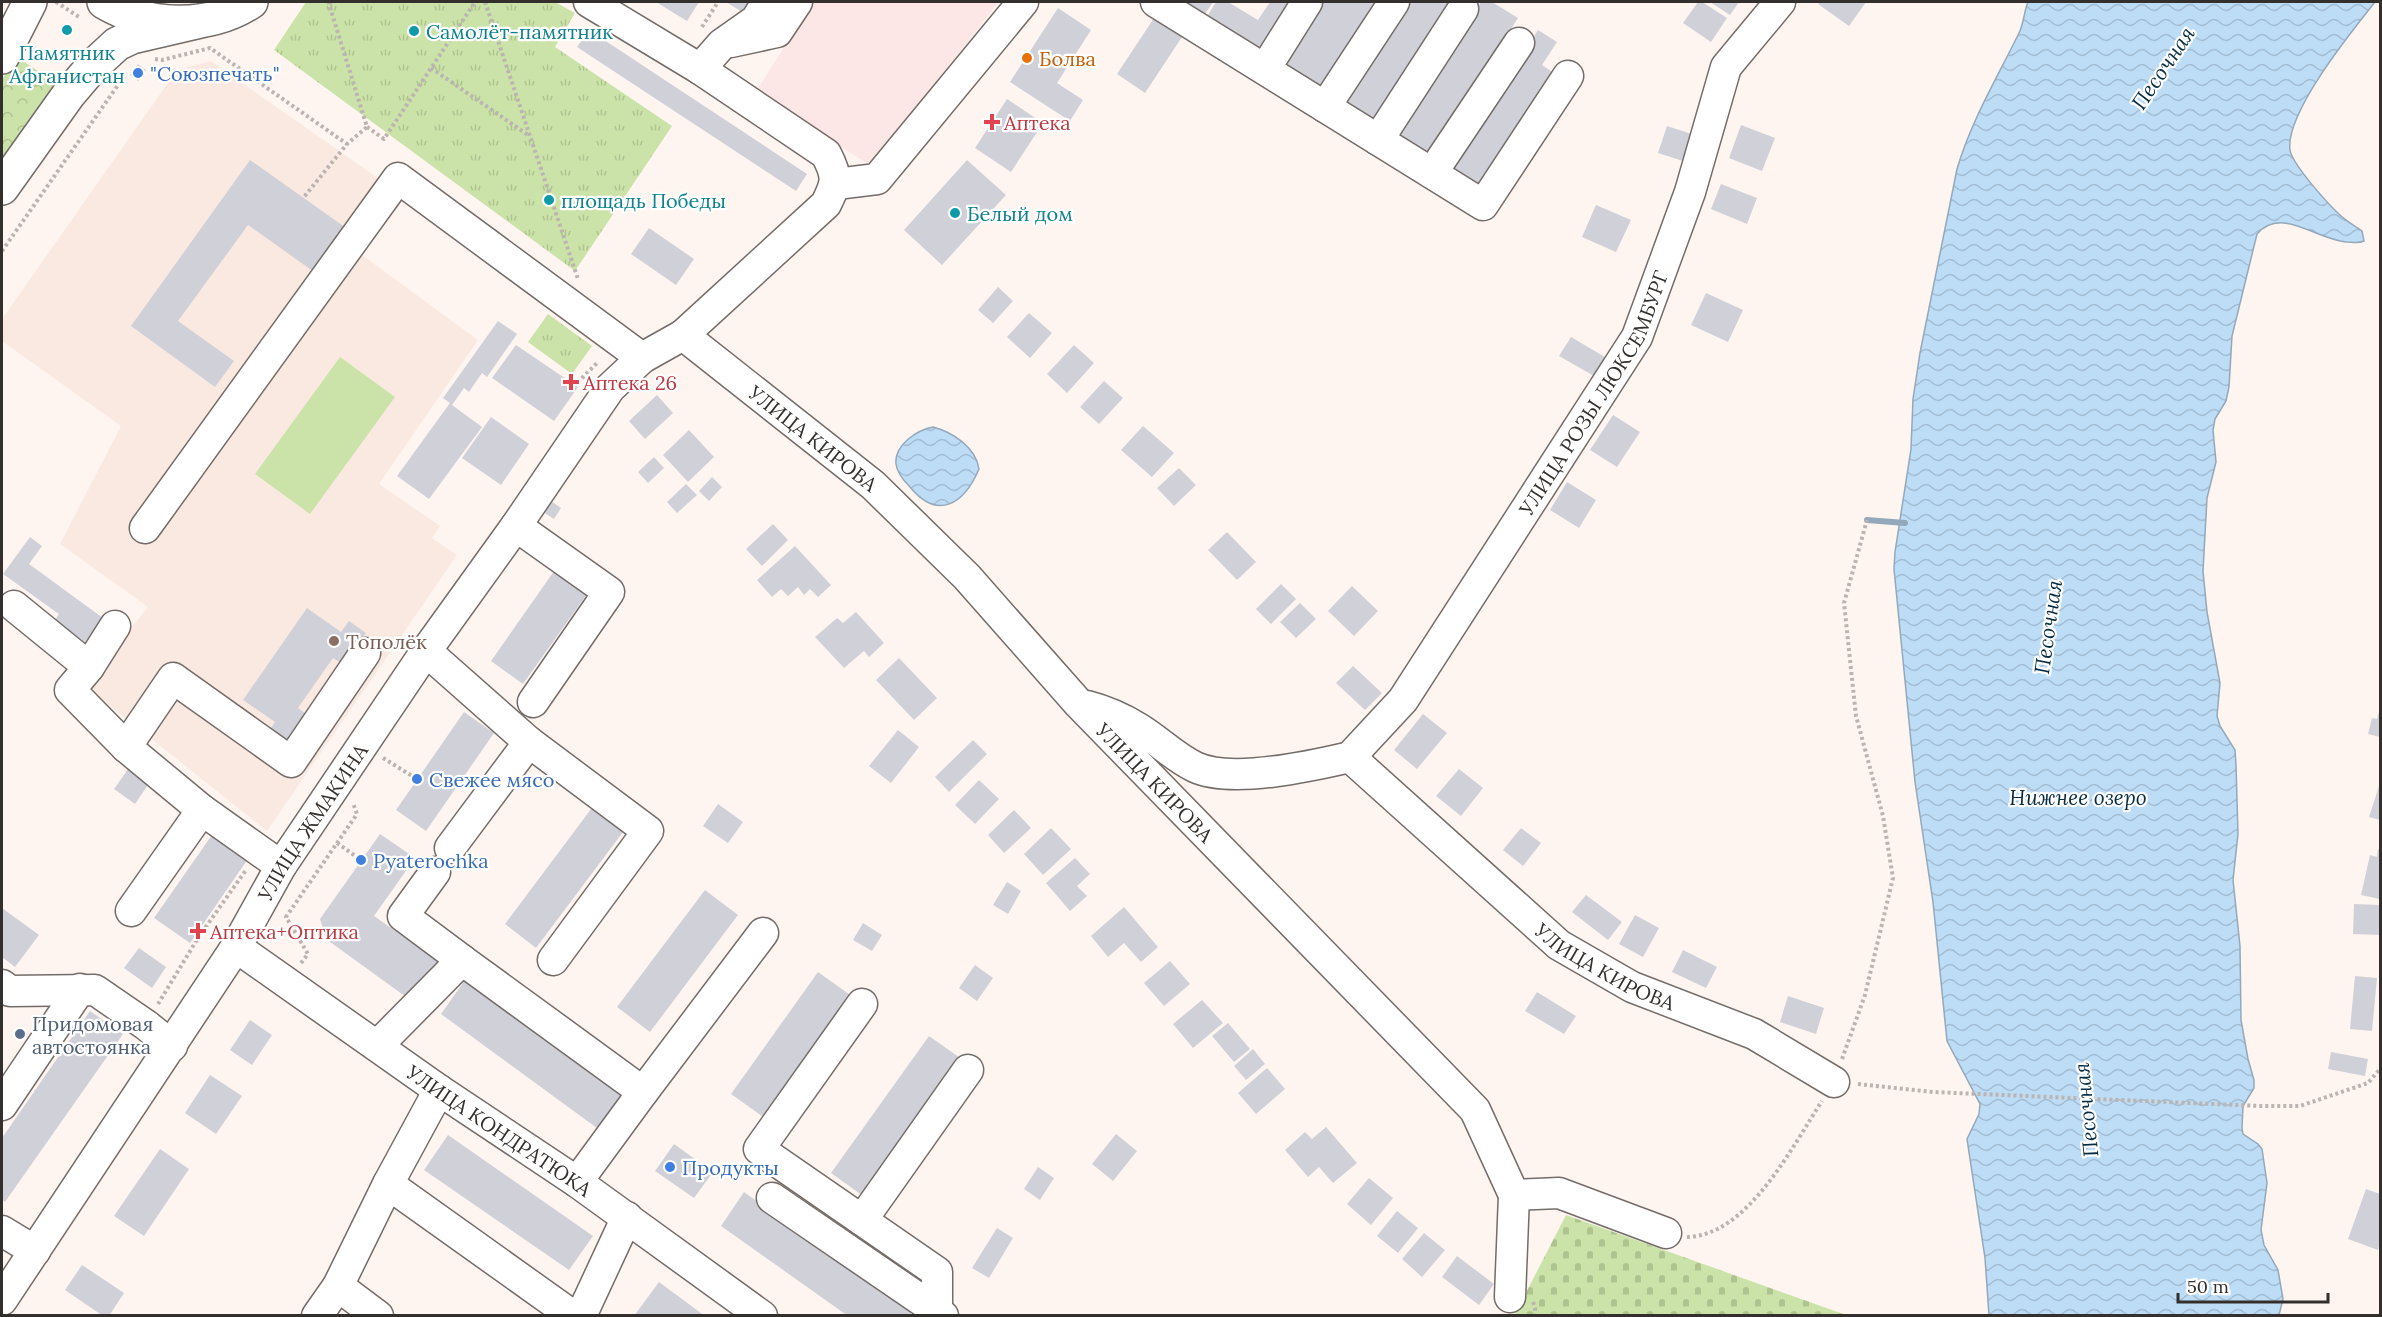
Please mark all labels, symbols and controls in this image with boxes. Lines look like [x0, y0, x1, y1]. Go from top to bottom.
place label: Самолёт-памятник [426, 19, 613, 44]
water label: Песочная [2125, 21, 2201, 115]
marker: Памятник Афганистан [60, 23, 74, 37]
marker: Самолёт-памятник [407, 24, 421, 38]
place label: Памятник Афганистан [8, 40, 125, 88]
place label: Болва [1039, 46, 1096, 71]
marker: Болва [1020, 51, 1034, 65]
place label: "Союзпечать" [150, 61, 280, 86]
marker: "Союзпечать" [131, 66, 145, 80]
place label: Аптека [1003, 110, 1071, 135]
marker: Аптека [985, 115, 999, 129]
place label: площадь Победы [561, 188, 726, 213]
marker: площадь Победы [542, 193, 556, 207]
place label: Белый дом [967, 201, 1073, 226]
marker: Белый дом [948, 206, 962, 220]
street label: УЛИЦА РОЗЫ ЛЮКСЕМБУРГ [1512, 267, 1673, 521]
place label: Аптека 26 [582, 370, 677, 395]
marker: Аптека 26 [564, 375, 578, 389]
street label: УЛИЦА КИРОВА [743, 379, 883, 497]
water label: Песочная [2028, 578, 2068, 676]
place label: Тополёк [346, 629, 427, 654]
marker: Тополёк [327, 634, 341, 648]
street label: УЛИЦА КИРОВА [1091, 716, 1219, 847]
street label: УЛИЦА ЖМАКИНА [251, 738, 373, 906]
place label: Свежее мясо [429, 767, 554, 792]
marker: Свежее мясо [410, 772, 424, 786]
water label: Нижнее озеро [2009, 784, 2147, 811]
place label: Pyaterochka [373, 848, 489, 873]
marker: Pyaterochka [354, 853, 368, 867]
street label: УЛИЦА КИРОВА [1529, 917, 1679, 1015]
place label: Аптека+Оптика [209, 919, 359, 944]
marker: Аптека+Оптика [191, 924, 205, 938]
place label: Придомовая автостоянка [32, 1011, 153, 1059]
marker: Придомовая автостоянка [13, 1027, 27, 1041]
street label: УЛИЦА КОНДРАТЮКА [401, 1058, 597, 1202]
water label: Песочная [2068, 1061, 2104, 1159]
place label: Продукты [682, 1155, 779, 1180]
marker: Продукты [663, 1160, 677, 1174]
scale bar [2178, 1266, 2328, 1304]
text: 50 m [2187, 1275, 2229, 1298]

